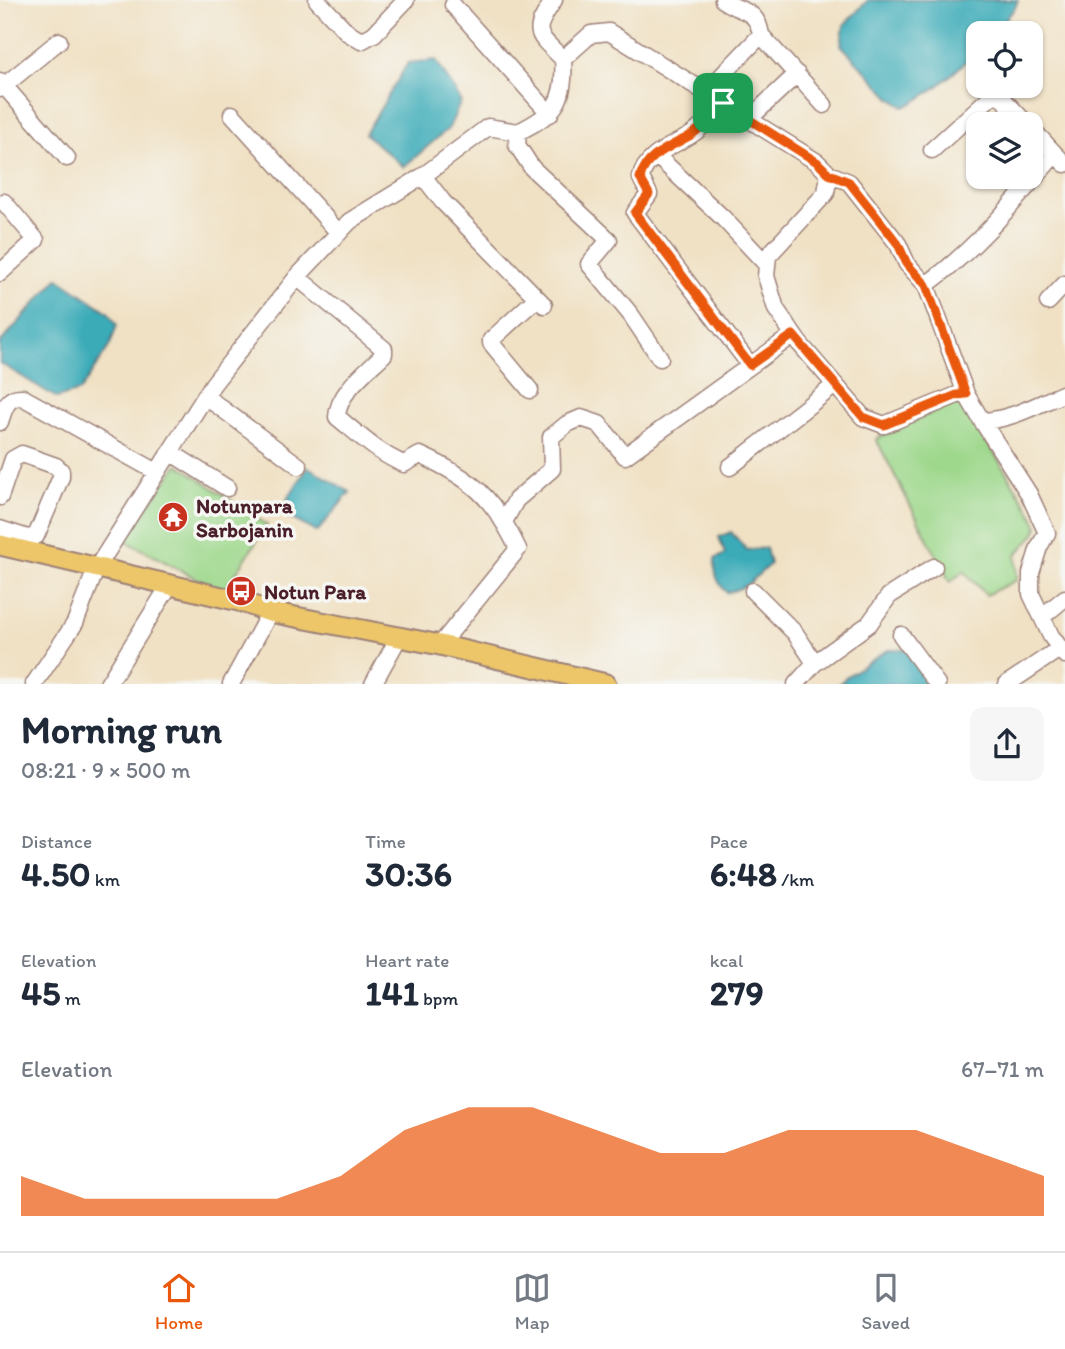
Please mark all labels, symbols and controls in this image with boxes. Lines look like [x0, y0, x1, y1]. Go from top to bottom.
map controls [966, 21, 1043, 189]
button: locate [966, 21, 1043, 98]
pin [693, 73, 753, 133]
icon: arrive [704, 84, 742, 122]
button: layers [966, 112, 1043, 189]
place label: Notunpara Sarbojanin [196, 493, 294, 543]
temple icon: Notunpara Sarbojanin [156, 500, 190, 534]
bus stop icon: Notun Para [224, 574, 258, 608]
place label: Notun Para [264, 579, 367, 604]
text: Morning run [21, 707, 222, 753]
button: share [970, 707, 1044, 781]
text: 08:21 · 9 × 500 m [21, 756, 191, 784]
text: Distance [21, 830, 92, 853]
text: Time [365, 830, 406, 853]
text: Pace [710, 830, 748, 853]
text: 4.50 [21, 853, 91, 895]
text: 30:36 [365, 853, 452, 895]
text: 6:48 [710, 853, 777, 895]
text: km [91, 868, 120, 891]
text: /km [777, 868, 814, 891]
text: Elevation [21, 949, 97, 972]
text: Heart rate [365, 949, 449, 972]
text: kcal [710, 949, 743, 972]
text: 45 [21, 972, 60, 1014]
text: 141 [365, 972, 419, 1014]
text: 279 [710, 972, 764, 1014]
text: m [60, 987, 81, 1010]
text: bpm [419, 987, 458, 1010]
text: Elevation [21, 1055, 112, 1083]
text: 67–71 m [961, 1055, 1044, 1083]
tab: Home [155, 1269, 203, 1334]
tab: Map [513, 1269, 551, 1334]
tab: Saved [861, 1269, 910, 1334]

